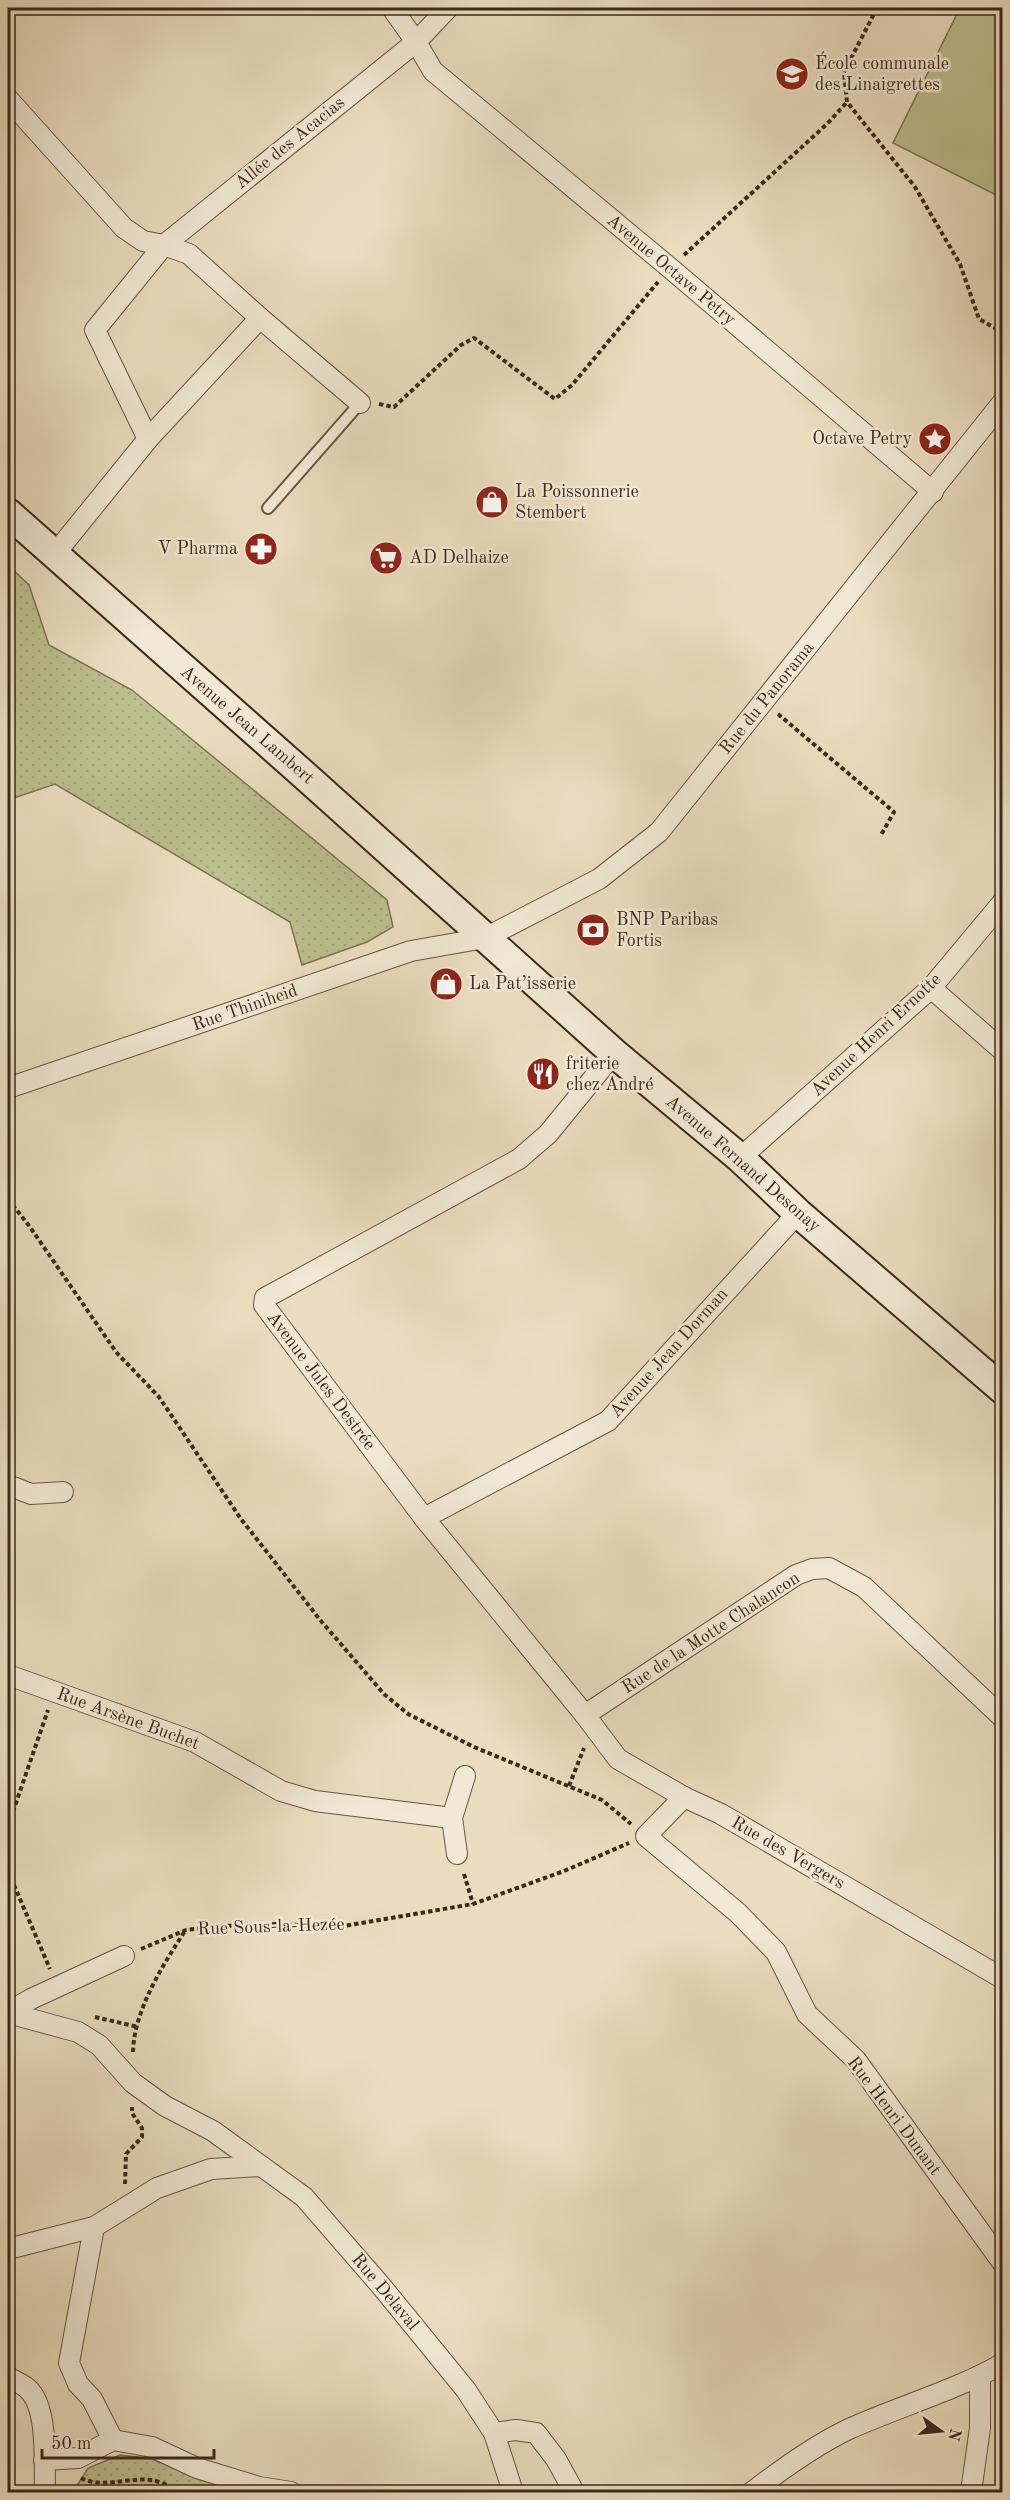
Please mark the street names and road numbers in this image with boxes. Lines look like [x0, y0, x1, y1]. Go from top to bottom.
street label: Allée des Acacias [232, 93, 348, 193]
street label: Avenue Octave Petry [603, 211, 739, 329]
street label: Rue du Panorama [716, 639, 818, 757]
street label: Avenue Jean Lambert [177, 662, 317, 788]
street label: Avenue Henri Ernotte [807, 970, 945, 1100]
street label: Rue Thiniheid [190, 982, 300, 1034]
street label: Avenue Fernand Desonay [662, 1092, 824, 1236]
street label: Avenue Jean Dorman [606, 1285, 732, 1421]
street label: Avenue Jules Destrée [263, 1309, 379, 1453]
street label: Rue de la Motte Chalancon [619, 1569, 803, 1697]
street label: Rue Arsène Buchet [54, 1685, 202, 1753]
street label: Rue des Vergers [728, 1813, 848, 1893]
street label: Rue Sous-la-Hezée [197, 1915, 345, 1939]
street label: Rue Henri Dunant [844, 2053, 944, 2179]
street label: Rue Delaval [348, 2250, 422, 2334]

